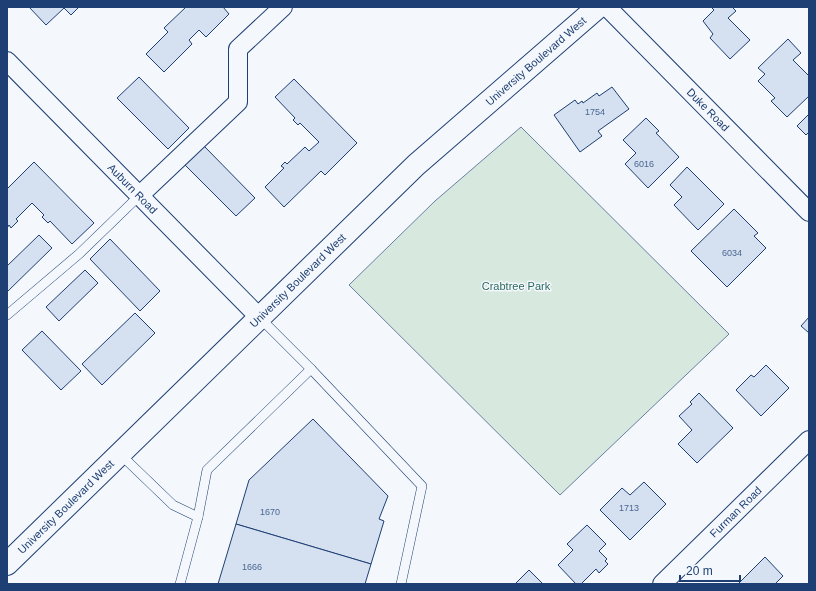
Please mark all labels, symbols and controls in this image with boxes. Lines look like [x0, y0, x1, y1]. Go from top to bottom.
street label: University Boulevard West [483, 14, 588, 108]
street label: Duke Road [684, 86, 732, 133]
house number: 1754 [585, 107, 605, 117]
house number: 6016 [634, 159, 654, 169]
street label: Auburn Road [106, 161, 160, 216]
street label: University Boulevard West [247, 231, 348, 330]
house number: 6034 [722, 248, 742, 258]
park label: Crabtree Park [482, 280, 551, 292]
street label: University Boulevard West [15, 457, 116, 556]
street label: Furman Road [707, 484, 764, 540]
house number: 1713 [619, 503, 639, 513]
house number: 1670 [260, 507, 280, 517]
scale bar [680, 557, 740, 583]
house number: 1666 [242, 562, 262, 572]
text: 20 m [686, 564, 713, 578]

